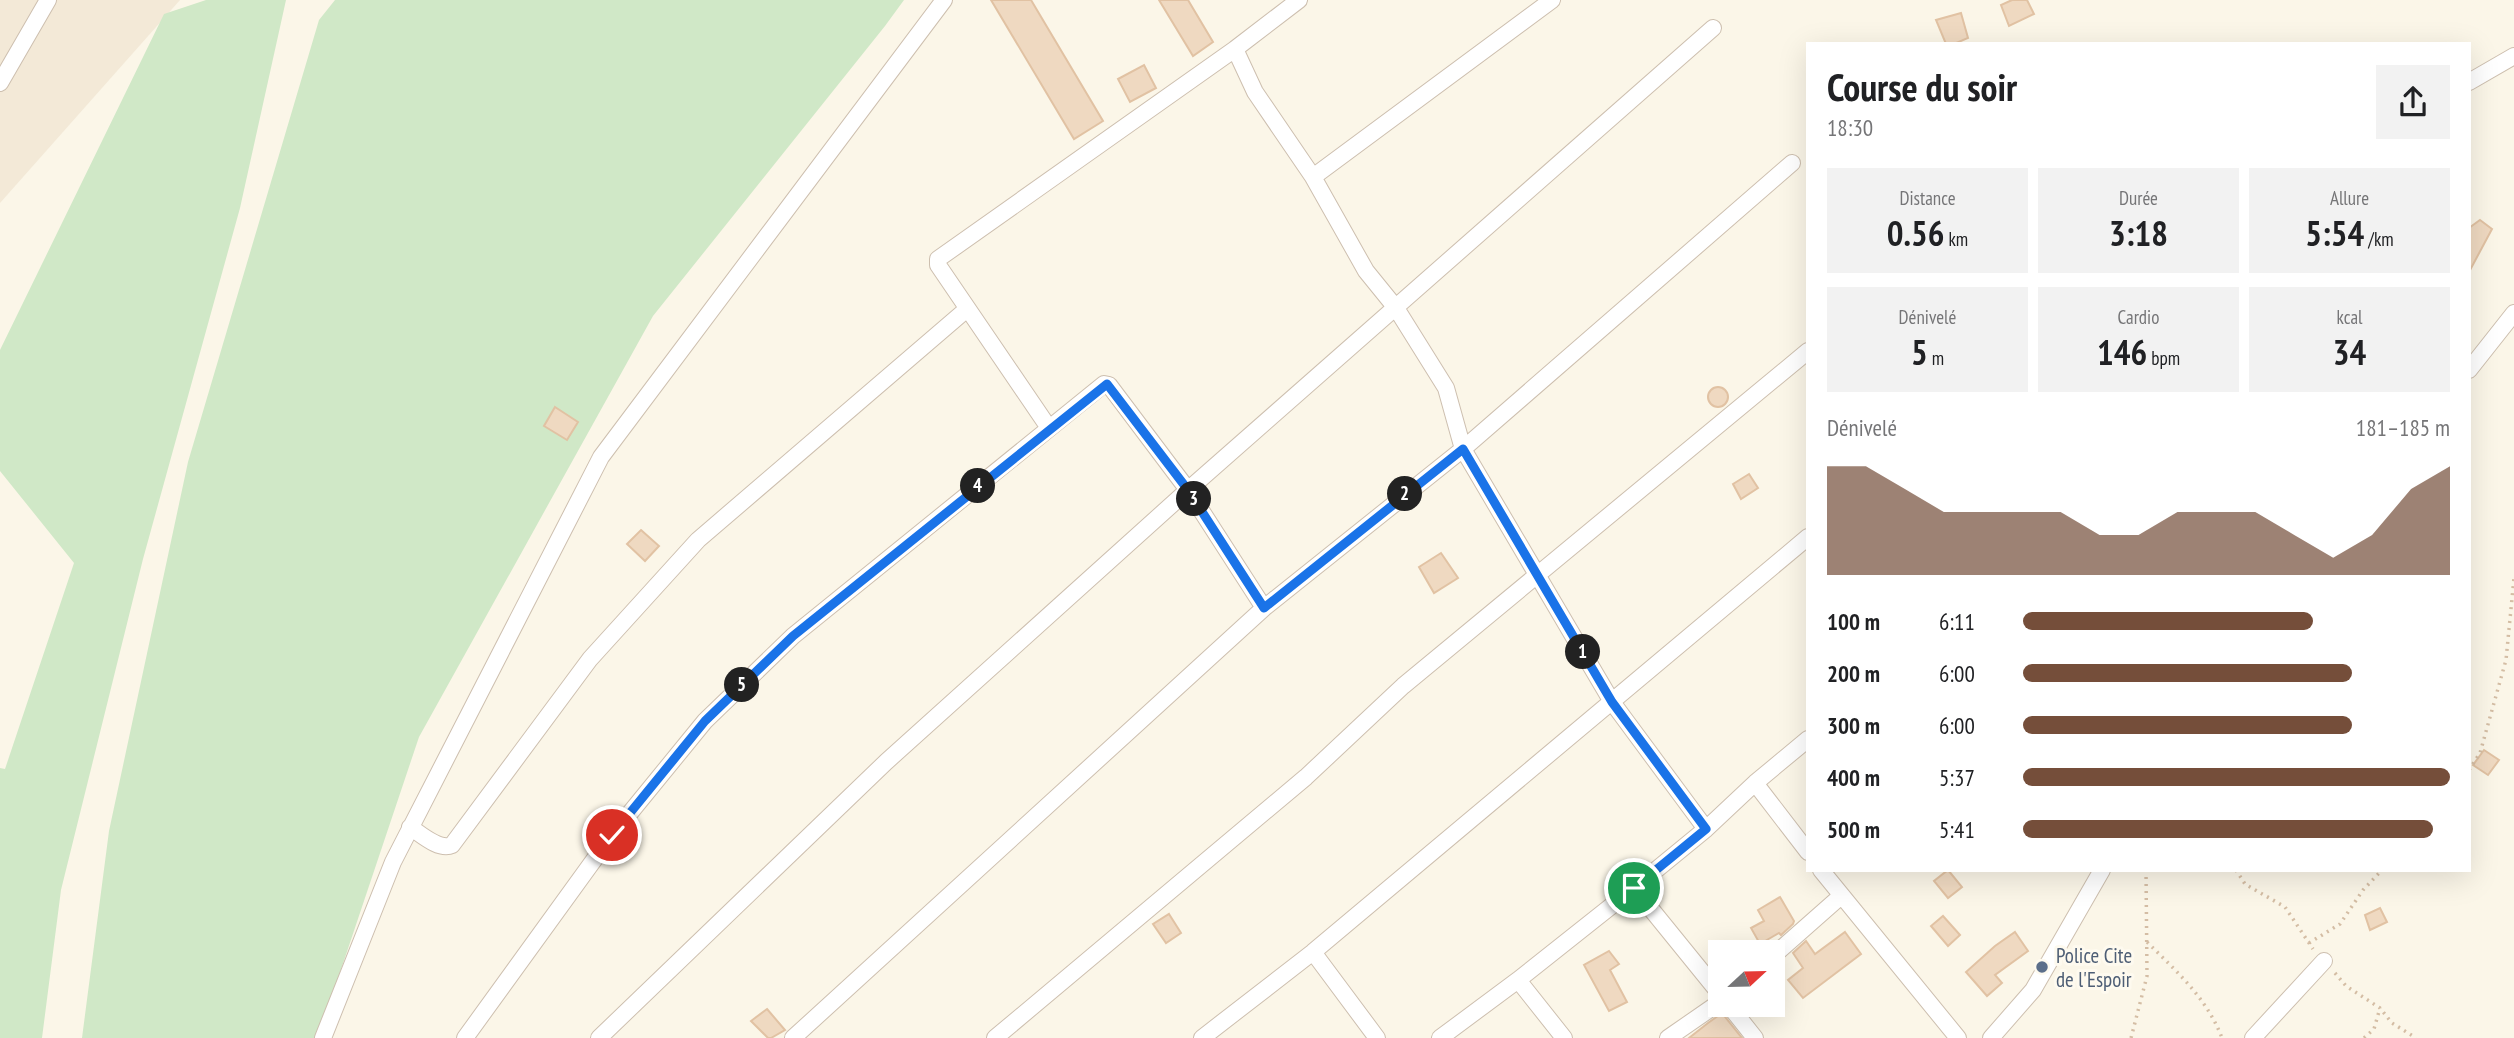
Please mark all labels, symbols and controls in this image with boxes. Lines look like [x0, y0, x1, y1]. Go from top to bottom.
text: Course du soir [1827, 62, 2017, 111]
button: share [2376, 65, 2450, 139]
text: 18:30 [1827, 113, 1873, 142]
text: Distance [1900, 186, 1955, 210]
text: Durée [2119, 186, 2158, 210]
text: Allure [2330, 186, 2369, 210]
text: 0.56 [1887, 210, 1944, 256]
text: 3:18 [2109, 210, 2168, 256]
text: 5:54 [2305, 210, 2364, 256]
text: km [1944, 227, 1968, 251]
text: /km [2364, 227, 2394, 251]
text: Dénivelé [1899, 305, 1956, 329]
text: Cardio [2118, 305, 2159, 329]
text: kcal [2337, 305, 2362, 329]
text: 5 [1911, 329, 1928, 375]
text: 146 [2097, 329, 2147, 375]
text: 34 [2333, 329, 2366, 375]
text: m [1928, 346, 1944, 370]
text: bpm [2147, 346, 2180, 370]
text: Dénivelé [1827, 413, 1897, 442]
text: 181–185 m [2356, 413, 2450, 442]
pin: 4 [960, 468, 996, 504]
text: 4 [973, 473, 982, 497]
pin: 2 [1388, 476, 1422, 512]
text: 2 [1400, 481, 1409, 505]
pin: 3 [1176, 482, 1212, 516]
text: 3 [1189, 486, 1198, 510]
text: 100 m [1827, 607, 1880, 636]
text: 6:11 [1939, 607, 1975, 636]
pin: 1 [1566, 634, 1600, 670]
text: 1 [1578, 639, 1587, 663]
text: 200 m [1827, 659, 1880, 688]
text: 6:00 [1939, 659, 1975, 688]
pin: 5 [724, 668, 760, 702]
text: 5 [737, 672, 746, 696]
text: 300 m [1827, 711, 1880, 740]
text: 6:00 [1939, 711, 1975, 740]
text: 400 m [1827, 763, 1880, 792]
text: 5:37 [1939, 763, 1975, 792]
pin [582, 805, 642, 865]
text: 500 m [1827, 815, 1880, 844]
text: 5:41 [1939, 815, 1975, 844]
icon: check [593, 816, 631, 854]
pin [1604, 858, 1664, 918]
icon: arrive [1615, 869, 1653, 907]
north arrow [1708, 940, 1785, 1017]
map controls [1708, 940, 1785, 1017]
place label: Police Cite de l'Espoir [2056, 942, 2132, 993]
marker: Police Cite de l'Espoir [2034, 959, 2050, 975]

